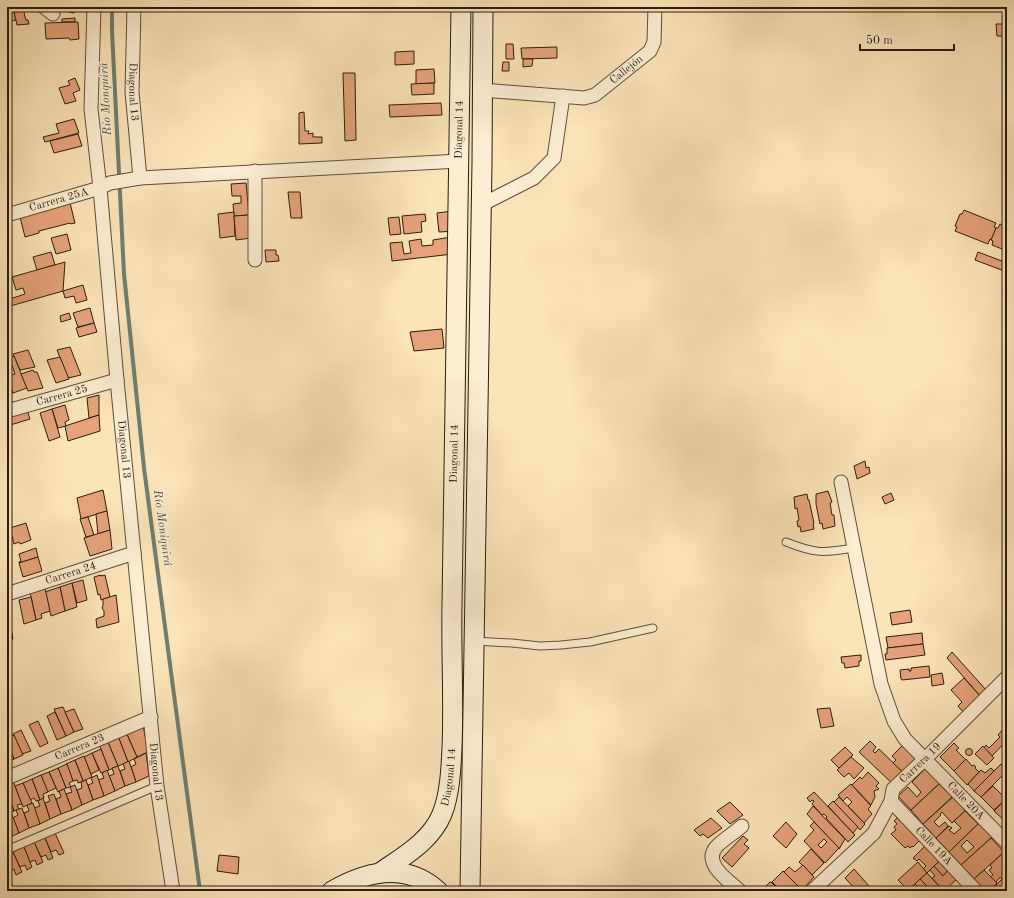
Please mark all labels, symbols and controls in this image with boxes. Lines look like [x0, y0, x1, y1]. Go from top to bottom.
scale bar [860, 26, 954, 52]
text: 50 m [866, 34, 893, 47]
street label: Callejón [608, 53, 645, 86]
water label: Río Monquirá [98, 62, 114, 137]
street label: Diagonal 13 [126, 63, 140, 122]
street label: Diagonal 14 [453, 100, 465, 159]
street label: Carrera 25A [28, 186, 90, 214]
street label: Carrera 25 [35, 383, 89, 408]
street label: Diagonal 13 [115, 420, 132, 479]
street label: Diagonal 14 [448, 424, 460, 483]
water label: Río Moniquirá [151, 488, 173, 567]
street label: Carrera 24 [44, 560, 98, 587]
street label: Carrera 23 [53, 732, 106, 763]
street label: Carrera 19 [898, 741, 943, 785]
street label: Diagonal 13 [147, 742, 165, 802]
street label: Diagonal 14 [439, 748, 457, 808]
street label: Calle 20A [945, 780, 987, 822]
street label: Calle 19A [913, 825, 954, 868]

